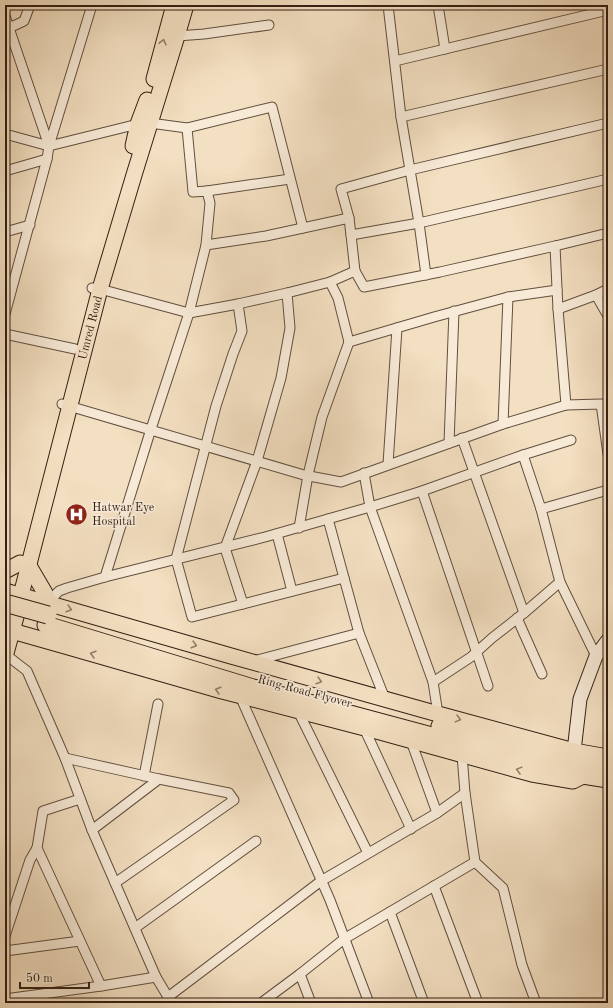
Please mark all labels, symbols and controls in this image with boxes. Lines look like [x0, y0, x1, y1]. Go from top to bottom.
one-way arrow [158, 39, 167, 46]
street label: Umred Road [77, 295, 105, 361]
hospital icon: Hatwar Eye Hospital [64, 501, 90, 527]
place label: Hatwar Eye Hospital [92, 502, 155, 528]
one-way arrow [66, 604, 73, 613]
one-way arrow [191, 640, 198, 649]
one-way arrow [90, 650, 97, 659]
street label: Ring Road Flyover [256, 674, 353, 710]
one-way arrow [316, 676, 323, 685]
one-way arrow [215, 686, 222, 695]
one-way arrow [454, 714, 461, 723]
one-way arrow [516, 766, 523, 775]
scale bar [20, 964, 89, 990]
text: 50 m [26, 972, 53, 985]

